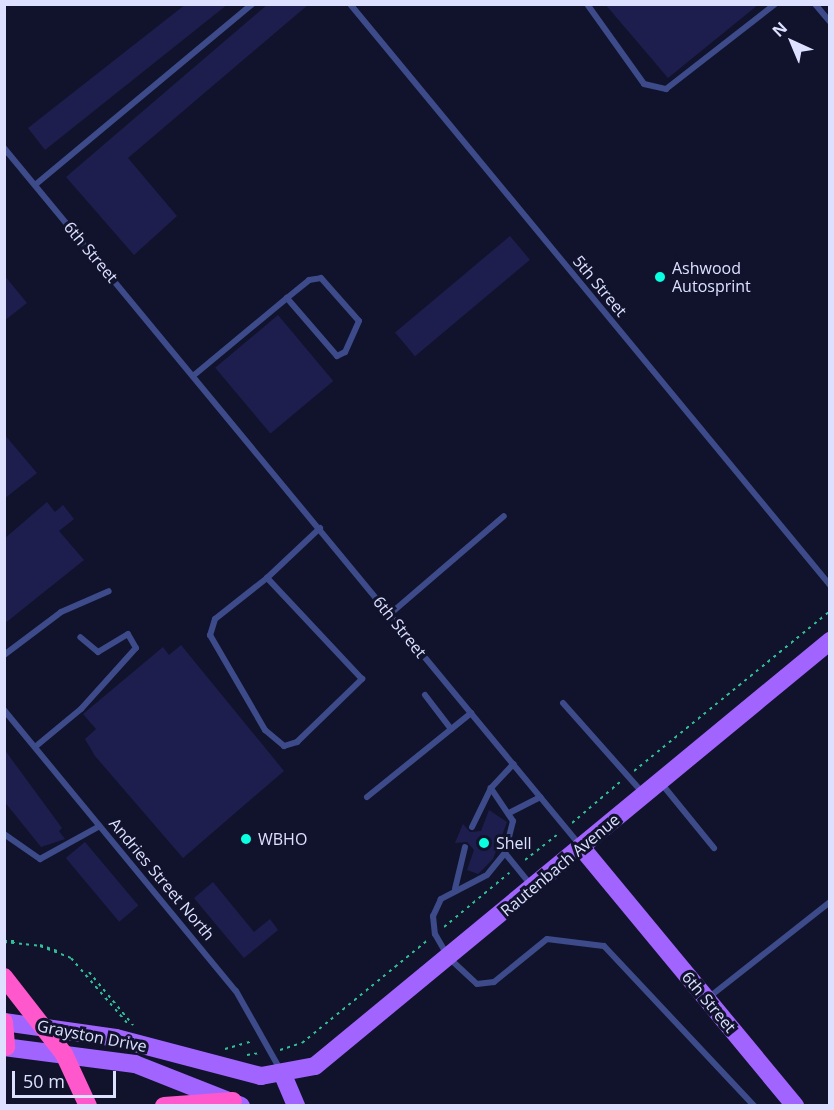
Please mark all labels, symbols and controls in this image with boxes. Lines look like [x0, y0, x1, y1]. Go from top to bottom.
north arrow [762, 12, 822, 72]
text: N [767, 17, 792, 41]
street label: 6th Street [60, 218, 122, 286]
street label: 5th Street [569, 252, 631, 320]
place label: Ashwood Autosprint [672, 258, 751, 296]
marker: Ashwood Autosprint [653, 270, 667, 284]
street label: 6th Street [369, 592, 431, 662]
street label: Rautenbach Avenue [497, 810, 623, 920]
street label: Andries Street North [105, 814, 219, 944]
place label: WBHO [258, 829, 307, 849]
marker: WBHO [239, 832, 253, 846]
place label: Shell [496, 833, 532, 853]
marker: Shell [477, 836, 491, 850]
street label: 6th Street [678, 968, 740, 1036]
street label: Grayston Drive [36, 1016, 148, 1056]
scale bar [15, 1059, 118, 1097]
text: 50 m [23, 1069, 65, 1093]

